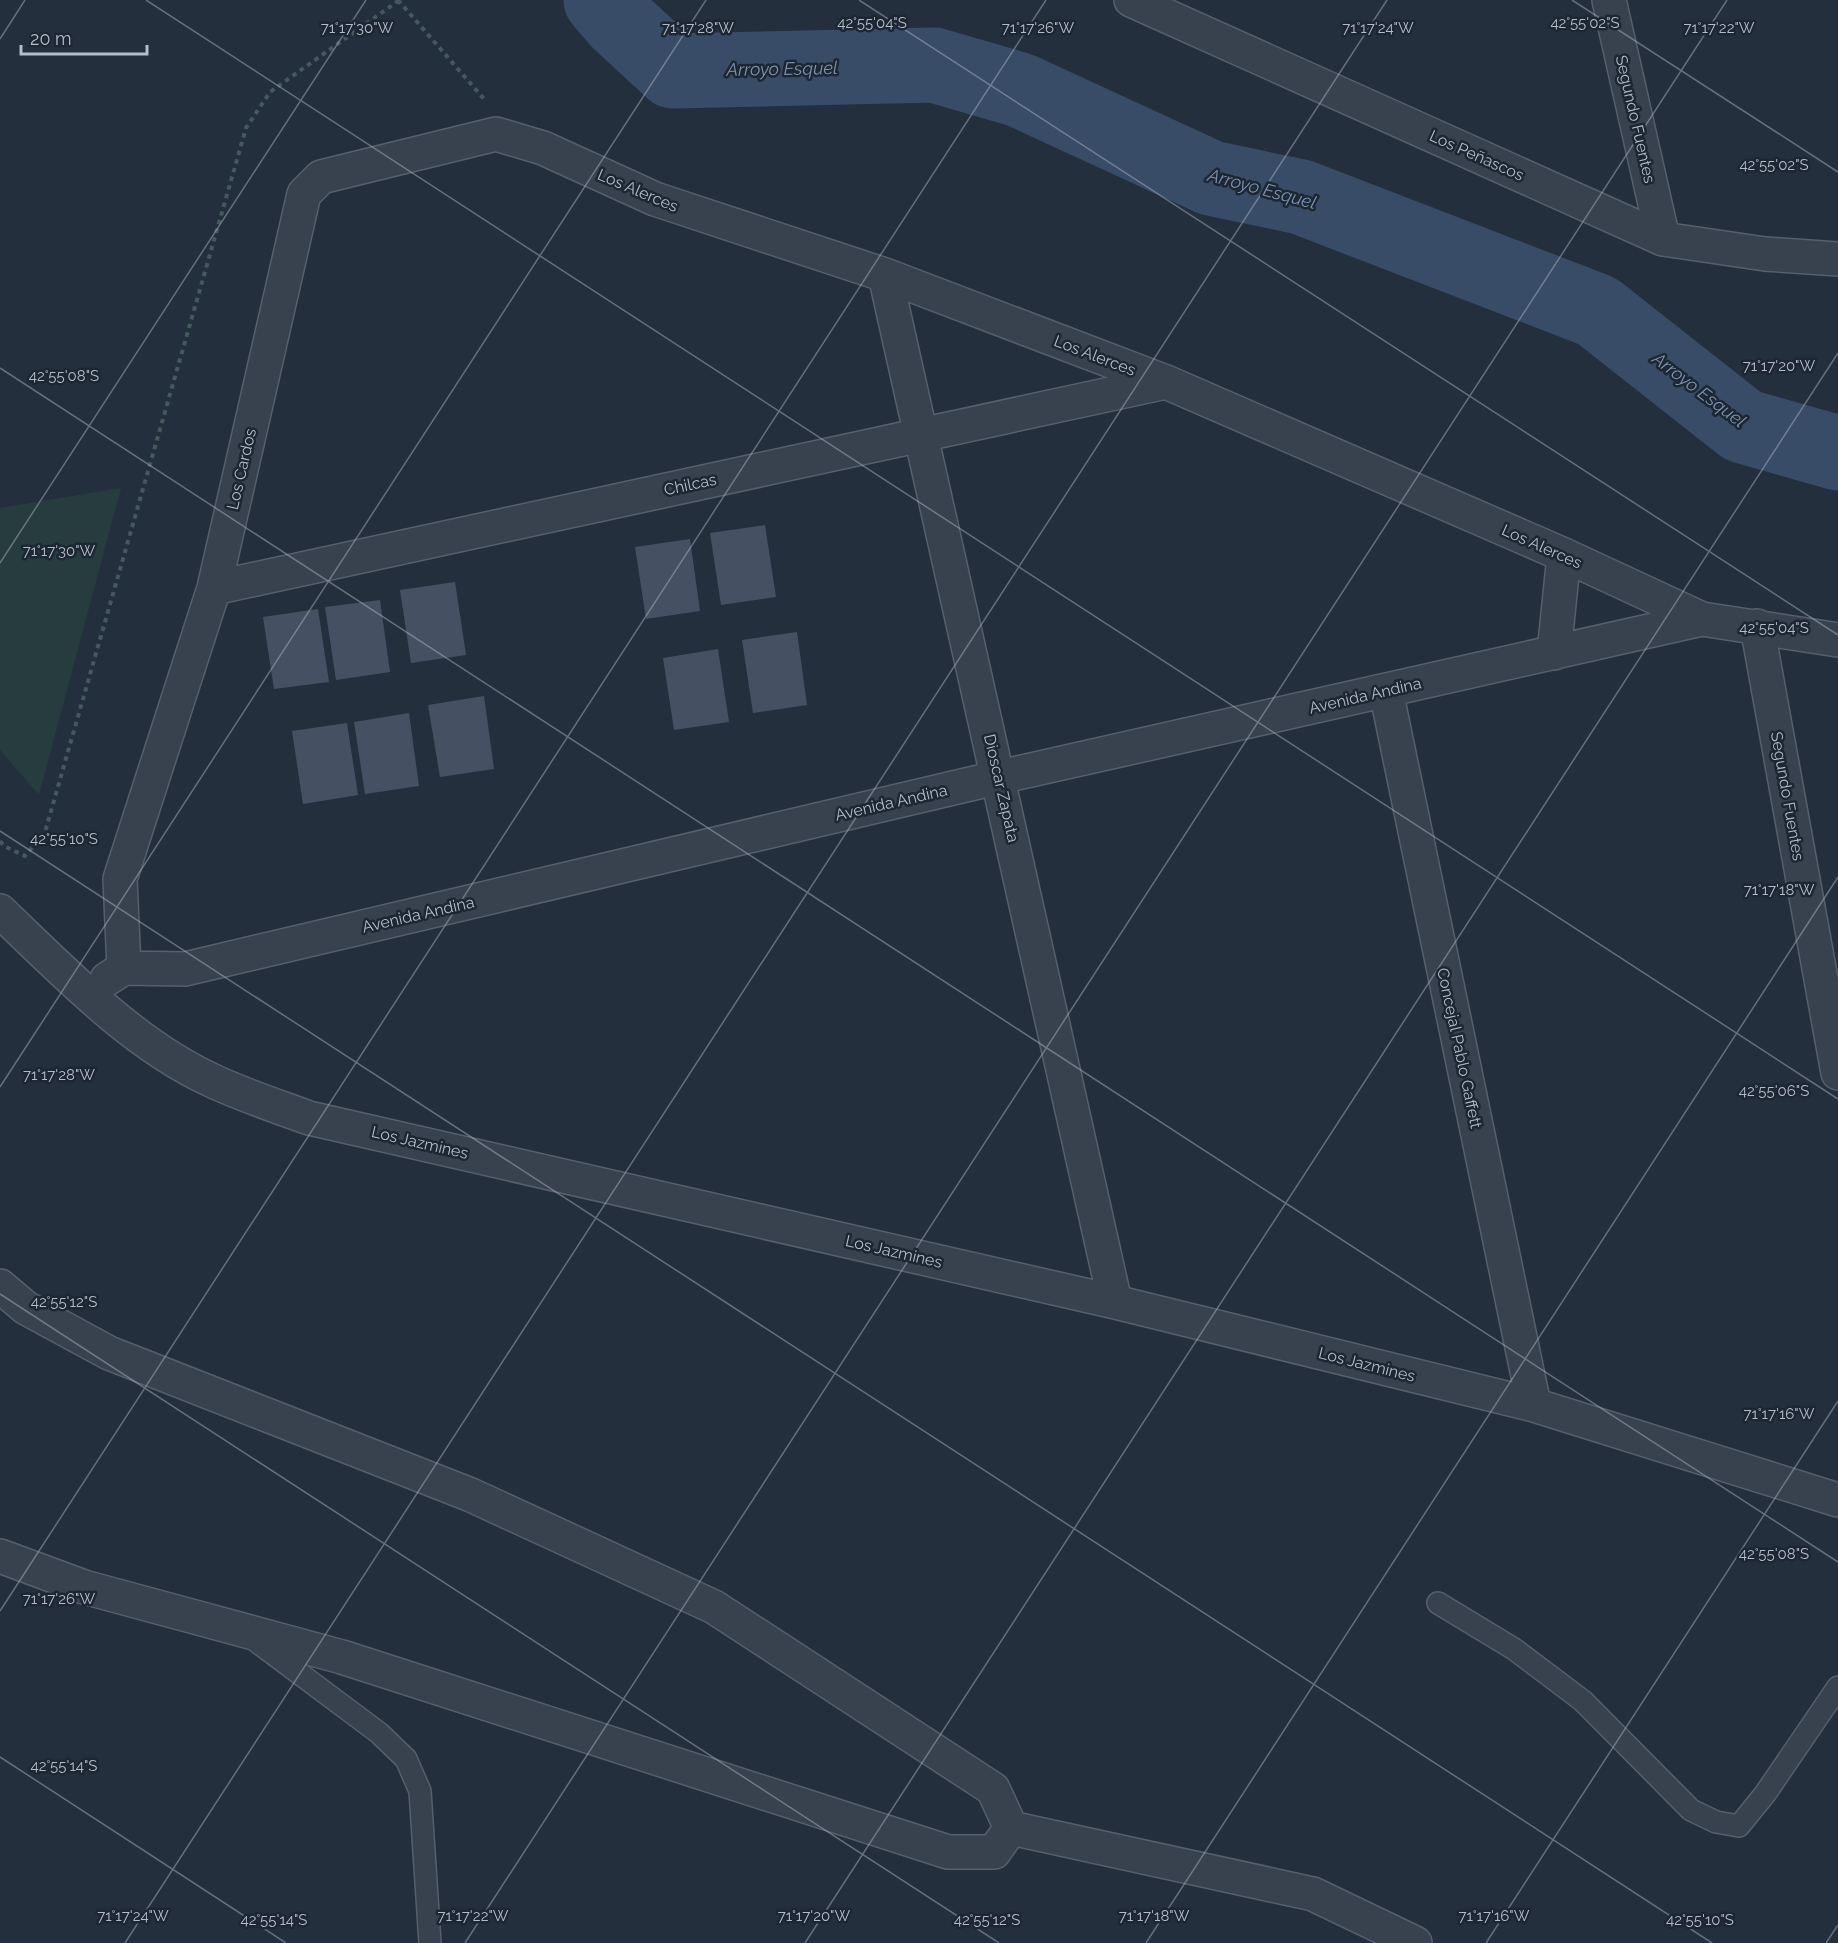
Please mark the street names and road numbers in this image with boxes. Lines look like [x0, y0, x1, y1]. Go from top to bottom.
street label: Segundo Fuentes [1612, 53, 1660, 185]
street label: Los Peñascos [1427, 126, 1527, 185]
street label: Los Alerces [595, 165, 681, 216]
street label: Los Alerces [1051, 331, 1138, 380]
street label: Los Cardos [223, 426, 260, 512]
street label: Chilcas [662, 470, 718, 499]
street label: Los Alerces [1499, 520, 1585, 573]
street label: Avenida Andina [1307, 673, 1423, 718]
street label: Segundo Fuentes [1767, 730, 1808, 862]
street label: Dioscar Zapata [980, 732, 1023, 844]
street label: Avenida Andina [833, 780, 949, 825]
street label: Avenida Andina [360, 892, 476, 937]
street label: Concejal Pablo Gaffett [1433, 966, 1486, 1131]
street label: Los Jazmines [370, 1122, 470, 1163]
street label: Los Jazmines [844, 1231, 944, 1272]
street label: Los Jazmines [1317, 1343, 1417, 1386]

